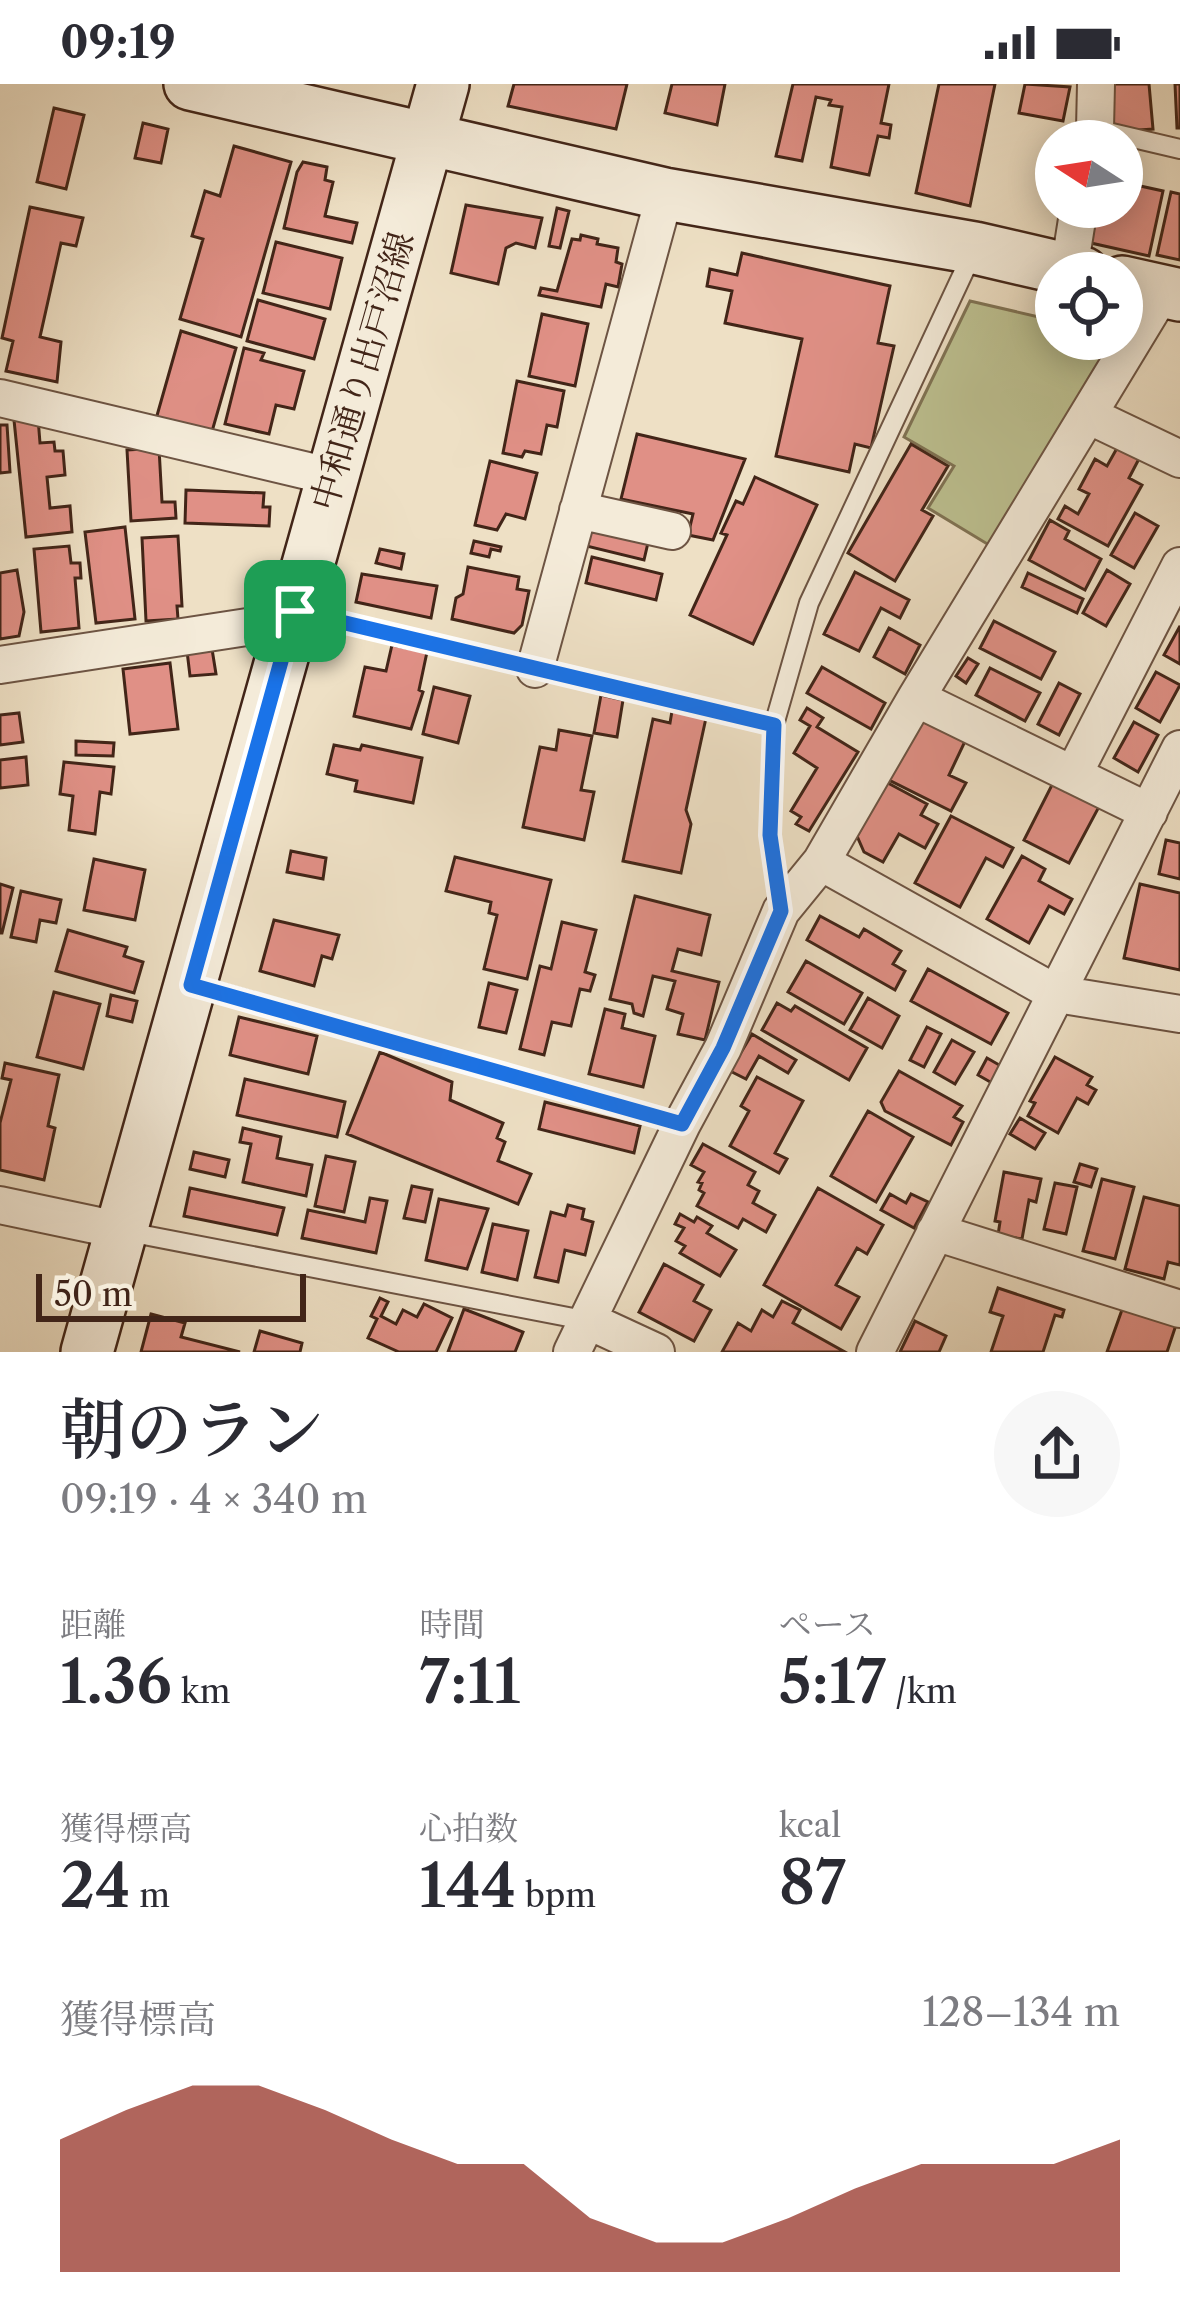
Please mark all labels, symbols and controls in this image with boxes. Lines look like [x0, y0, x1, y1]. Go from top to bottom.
text: 09:19 [60, 14, 176, 70]
north arrow [1035, 120, 1143, 228]
map controls [1035, 120, 1143, 360]
street label: 中和通り出戸沼線 [301, 227, 423, 515]
button: locate [1035, 252, 1143, 360]
pin [244, 560, 346, 662]
icon: arrive [262, 578, 328, 644]
scale bar [36, 1268, 306, 1321]
text: 50 m [54, 1274, 132, 1315]
text: 朝のラン [60, 1389, 324, 1470]
button: share [994, 1391, 1120, 1517]
text: 09:19 · 4 × 340 m [60, 1475, 367, 1523]
text: 距離 [60, 1604, 126, 1645]
text: 時間 [419, 1604, 485, 1645]
text: ペース [779, 1604, 876, 1645]
text: 1.36 [60, 1645, 172, 1719]
text: 7:11 [419, 1645, 520, 1719]
text: 5:17 [779, 1645, 886, 1719]
text: km [172, 1671, 231, 1712]
text: /km [886, 1671, 957, 1712]
text: kcal [779, 1805, 841, 1846]
text: 獲得標高 [60, 1808, 192, 1849]
text: 心拍数 [419, 1808, 518, 1849]
text: 87 [779, 1846, 846, 1920]
text: 24 [60, 1849, 130, 1923]
text: 144 [419, 1849, 516, 1923]
text: m [130, 1875, 170, 1916]
text: bpm [516, 1875, 596, 1916]
text: 128–134 m [922, 1988, 1120, 2036]
text: 獲得標高 [60, 1995, 216, 2043]

